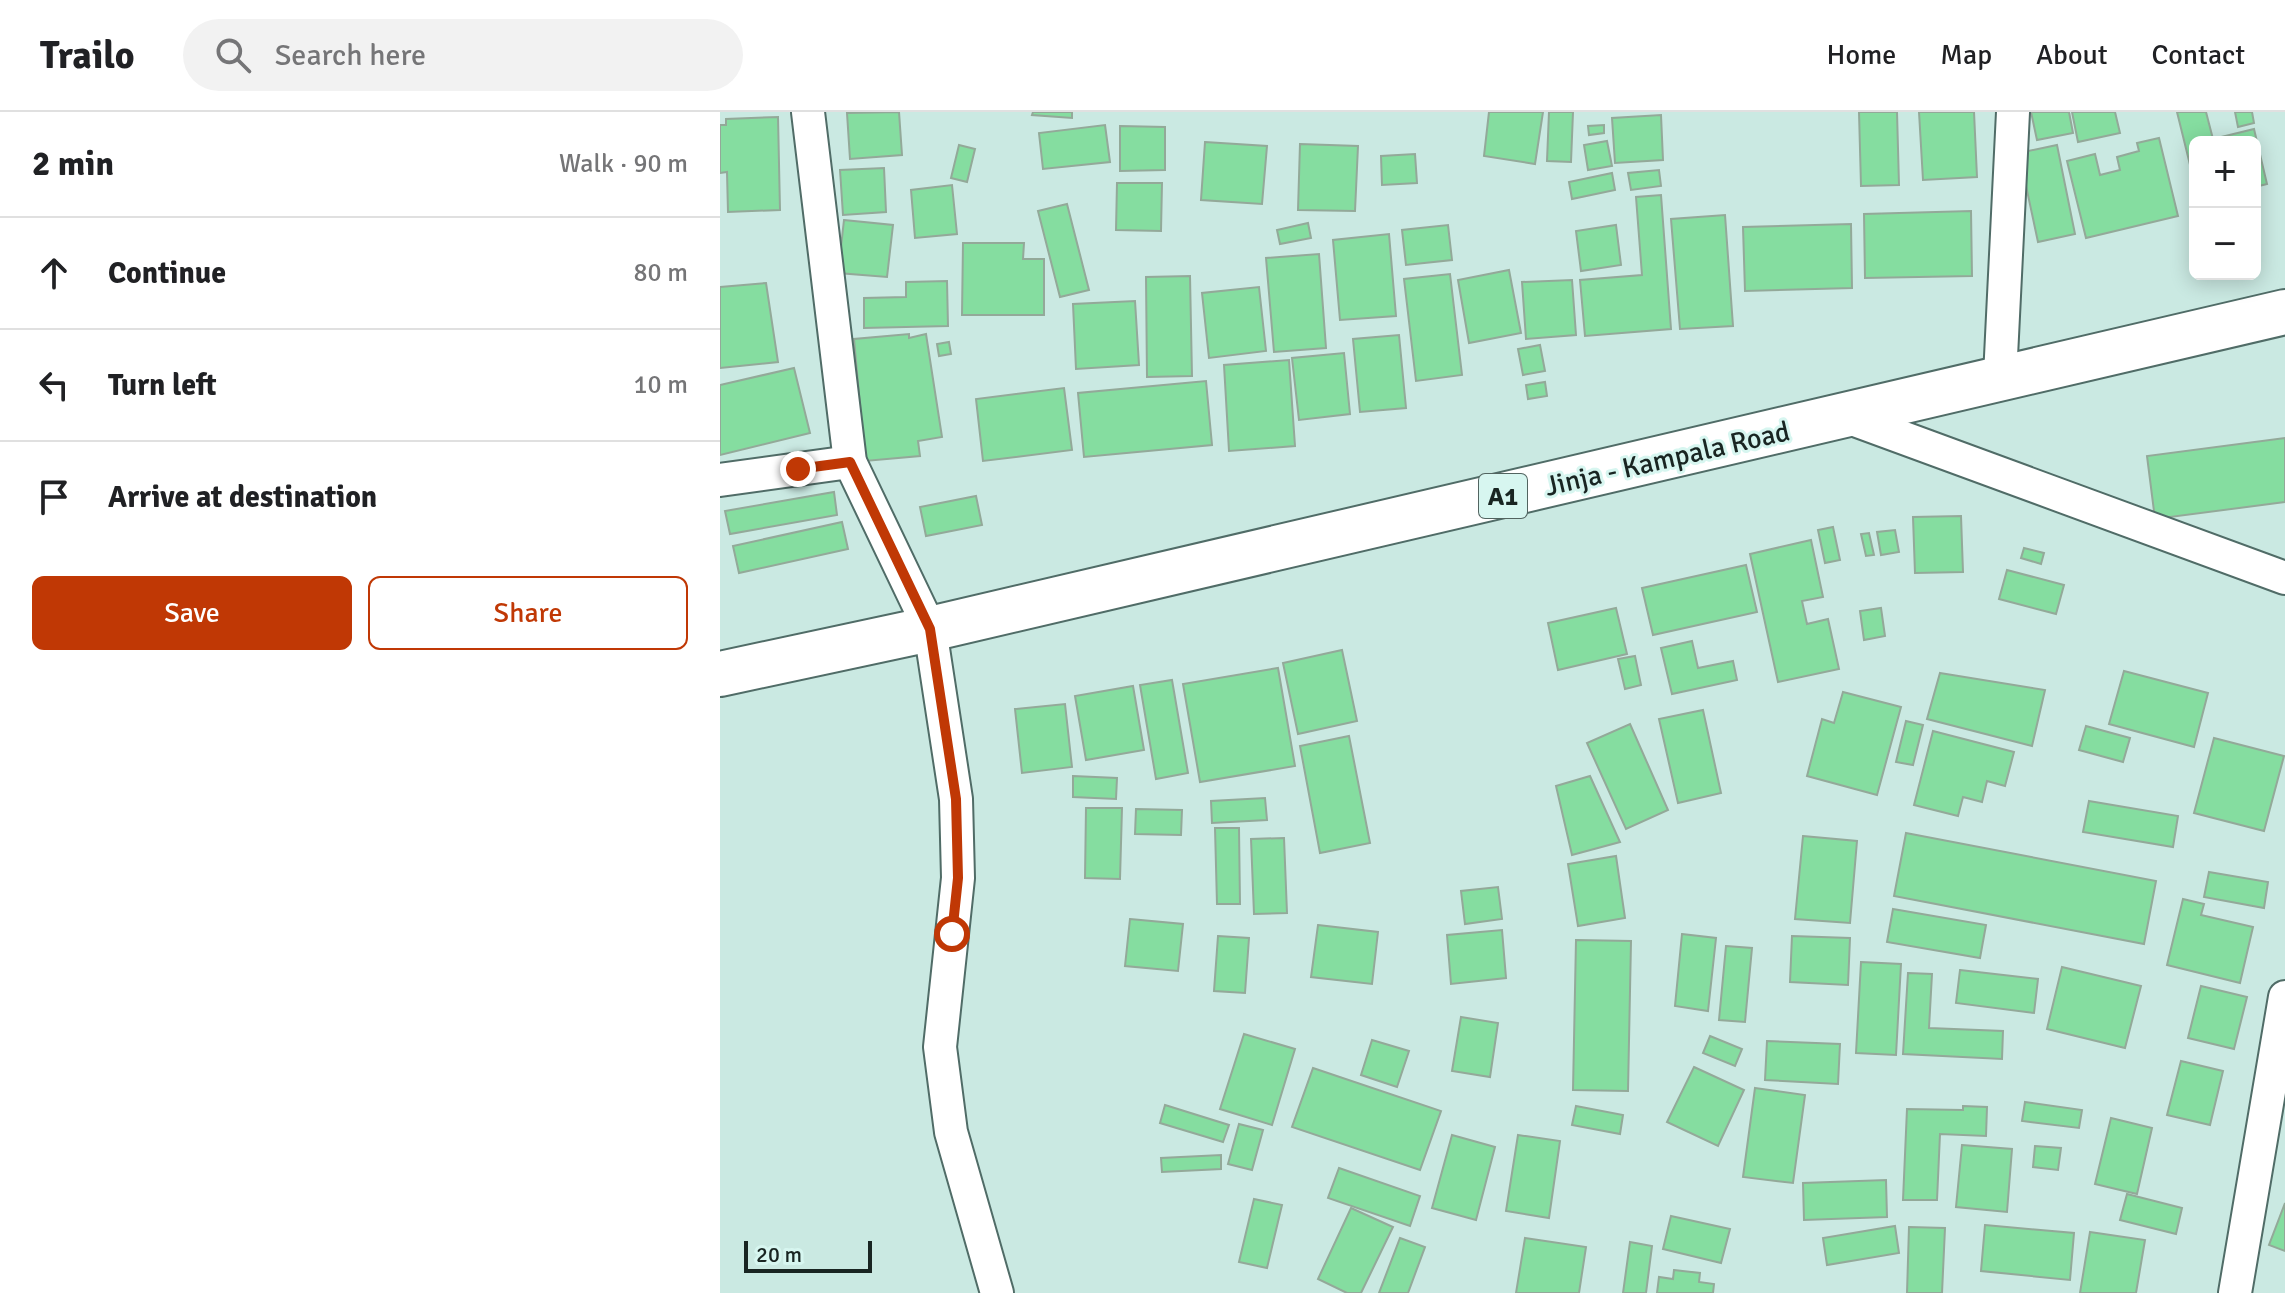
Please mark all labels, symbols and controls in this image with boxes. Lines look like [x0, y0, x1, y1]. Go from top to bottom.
search box [183, 19, 743, 91]
text: Trailo [40, 32, 135, 79]
icon: search [211, 33, 255, 77]
text: Search here [275, 37, 426, 74]
text: Home [1827, 38, 1896, 72]
text: Map [1940, 38, 1992, 72]
text: About [2036, 38, 2108, 72]
text: Contact [2152, 38, 2245, 72]
map controls [2189, 136, 2261, 280]
button: + [2189, 136, 2261, 208]
text: 2 min [32, 143, 114, 185]
text: Walk · 90 m [559, 148, 688, 180]
button: − [2189, 208, 2261, 280]
icon: ahead [32, 251, 76, 295]
text: Continue [108, 255, 226, 292]
text: 80 m [633, 257, 688, 289]
icon: left [32, 363, 76, 407]
text: Turn left [108, 367, 217, 404]
text: 10 m [633, 369, 688, 401]
street label: Jinja - Kampala Road [1541, 414, 1793, 504]
route end [780, 451, 816, 487]
road number: A1 [1479, 474, 1527, 518]
icon: arrive [32, 475, 76, 519]
text: Arrive at destination [108, 479, 377, 516]
button: Save [32, 576, 352, 650]
button: Share [368, 576, 688, 650]
route start [934, 916, 970, 952]
scale bar [744, 1237, 872, 1273]
text: 20 m [756, 1241, 802, 1268]

